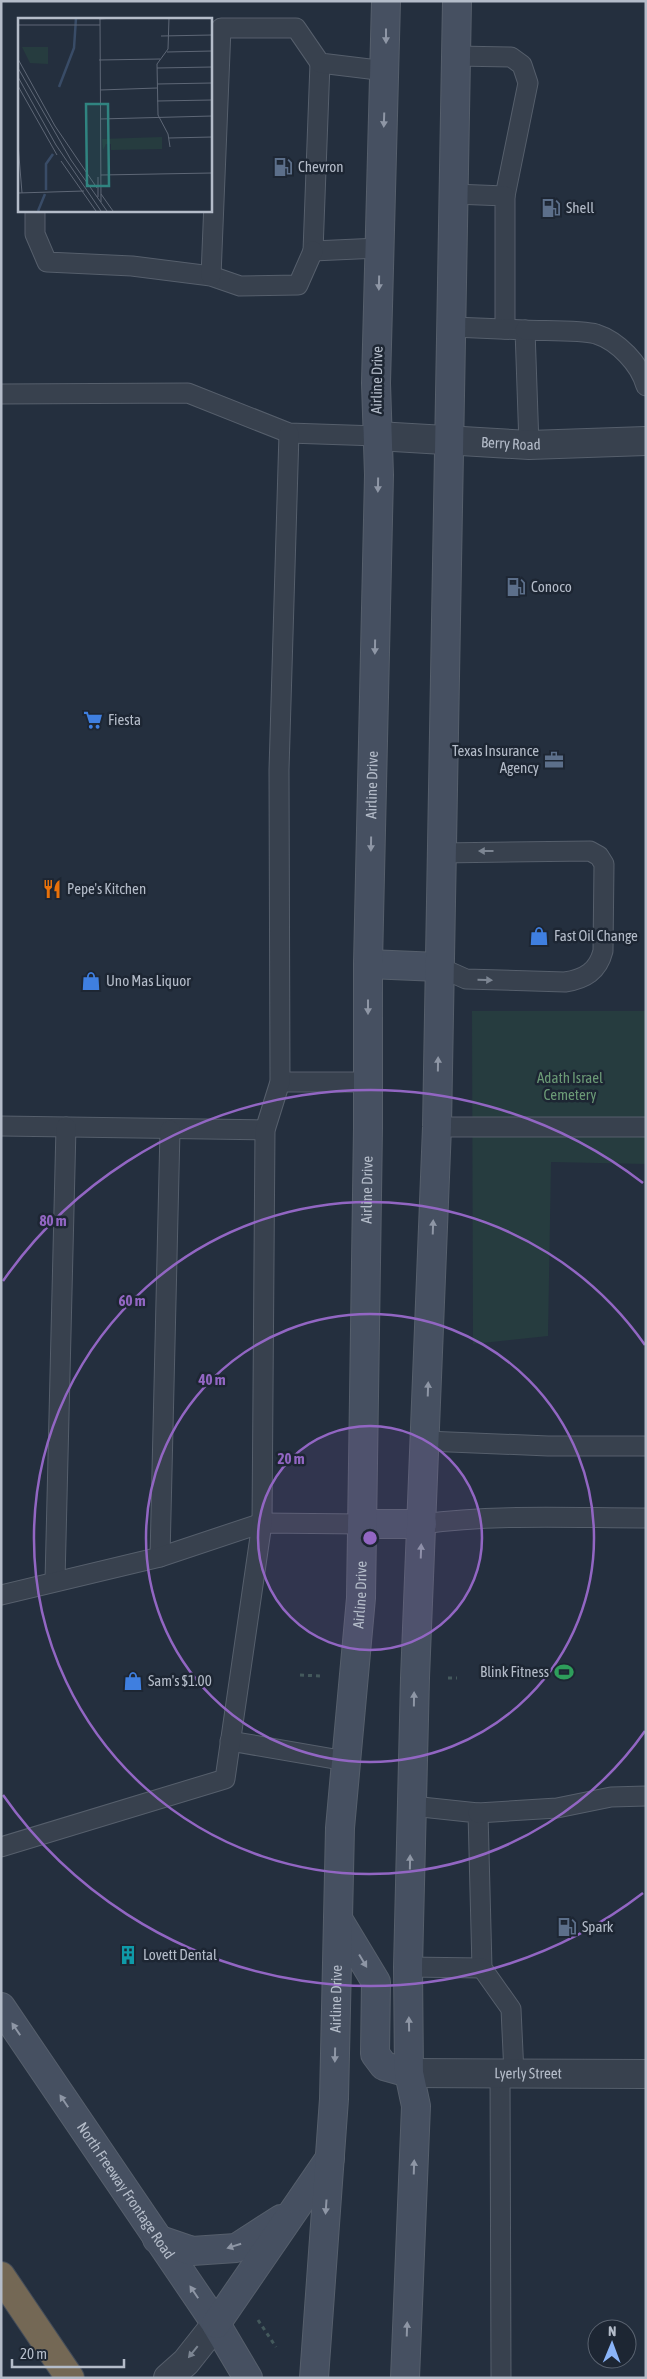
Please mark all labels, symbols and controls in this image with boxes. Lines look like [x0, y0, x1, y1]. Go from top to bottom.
inset map [18, 18, 211, 211]
one-way arrow [382, 29, 390, 45]
one-way arrow [380, 112, 388, 128]
fuel station icon: Chevron [272, 156, 294, 178]
place label: Chevron [298, 158, 344, 175]
fuel station icon: Shell [540, 197, 562, 219]
place label: Shell [566, 199, 594, 216]
one-way arrow [374, 275, 382, 291]
street label: Airline Drive [367, 346, 386, 414]
street label: Berry Road [480, 433, 541, 453]
one-way arrow [374, 477, 382, 493]
fuel station icon: Conoco [505, 576, 527, 598]
place label: Conoco [531, 578, 572, 595]
one-way arrow [371, 639, 379, 655]
supermarket icon: Fiesta [82, 709, 104, 731]
place label: Fiesta [108, 711, 141, 728]
place label: Texas Insurance Agency [452, 742, 539, 776]
office icon: Texas Insurance Agency [543, 749, 565, 771]
street label: Airline Drive [362, 750, 381, 819]
one-way arrow [367, 837, 375, 853]
one-way arrow [478, 847, 494, 855]
restaurant icon: Pepe's Kitchen [41, 878, 63, 900]
place label: Pepe's Kitchen [67, 880, 146, 897]
shop icon: Fast Oil Change [528, 925, 550, 947]
place label: Fast Oil Change [554, 927, 638, 944]
shop icon: Uno Mas Liquor [80, 970, 102, 992]
place label: Uno Mas Liquor [106, 972, 191, 989]
one-way arrow [478, 976, 494, 984]
one-way arrow [364, 999, 372, 1015]
one-way arrow [434, 1056, 442, 1072]
park label: Adath Israel Cemetery [537, 1069, 603, 1103]
street label: Airline Drive [358, 1155, 376, 1224]
text: 80 m [40, 1212, 67, 1229]
one-way arrow [430, 1218, 438, 1234]
text: 60 m [119, 1292, 146, 1309]
text: 40 m [198, 1371, 226, 1388]
one-way arrow [424, 1381, 432, 1397]
text: 20 m [278, 1450, 305, 1467]
centre of rings [361, 1529, 379, 1547]
one-way arrow [417, 1543, 425, 1559]
street label: Airline Drive [349, 1560, 370, 1629]
sports icon: Blink Fitness [553, 1661, 575, 1683]
place label: Blink Fitness [480, 1663, 549, 1680]
shop icon: Sam's $1.00 [122, 1670, 144, 1692]
place label: Sam's $1.00 [148, 1672, 212, 1689]
one-way arrow [411, 1691, 419, 1707]
one-way arrow [407, 1854, 415, 1870]
fuel station icon: Spark [556, 1916, 578, 1938]
place label: Spark [582, 1918, 614, 1935]
building icon: Lovett Dental [117, 1944, 139, 1966]
place label: Lovett Dental [143, 1946, 217, 1963]
one-way arrow [358, 1954, 367, 1967]
street label: Airline Drive [326, 1964, 345, 2033]
one-way arrow [404, 2016, 412, 2032]
one-way arrow [11, 2022, 21, 2036]
one-way arrow [331, 2048, 339, 2064]
street label: Lyerly Street [494, 2064, 562, 2082]
one-way arrow [59, 2094, 68, 2107]
street label: North Freeway Frontage Road [74, 2119, 178, 2262]
one-way arrow [410, 2158, 418, 2174]
one-way arrow [322, 2199, 330, 2215]
one-way arrow [226, 2243, 241, 2251]
one-way arrow [189, 2286, 199, 2299]
north arrow [587, 2319, 637, 2369]
one-way arrow [404, 2321, 412, 2337]
text: N [608, 2323, 616, 2339]
scale bar [12, 2336, 125, 2368]
text: 20 m [20, 2345, 47, 2362]
one-way arrow [188, 2346, 199, 2359]

